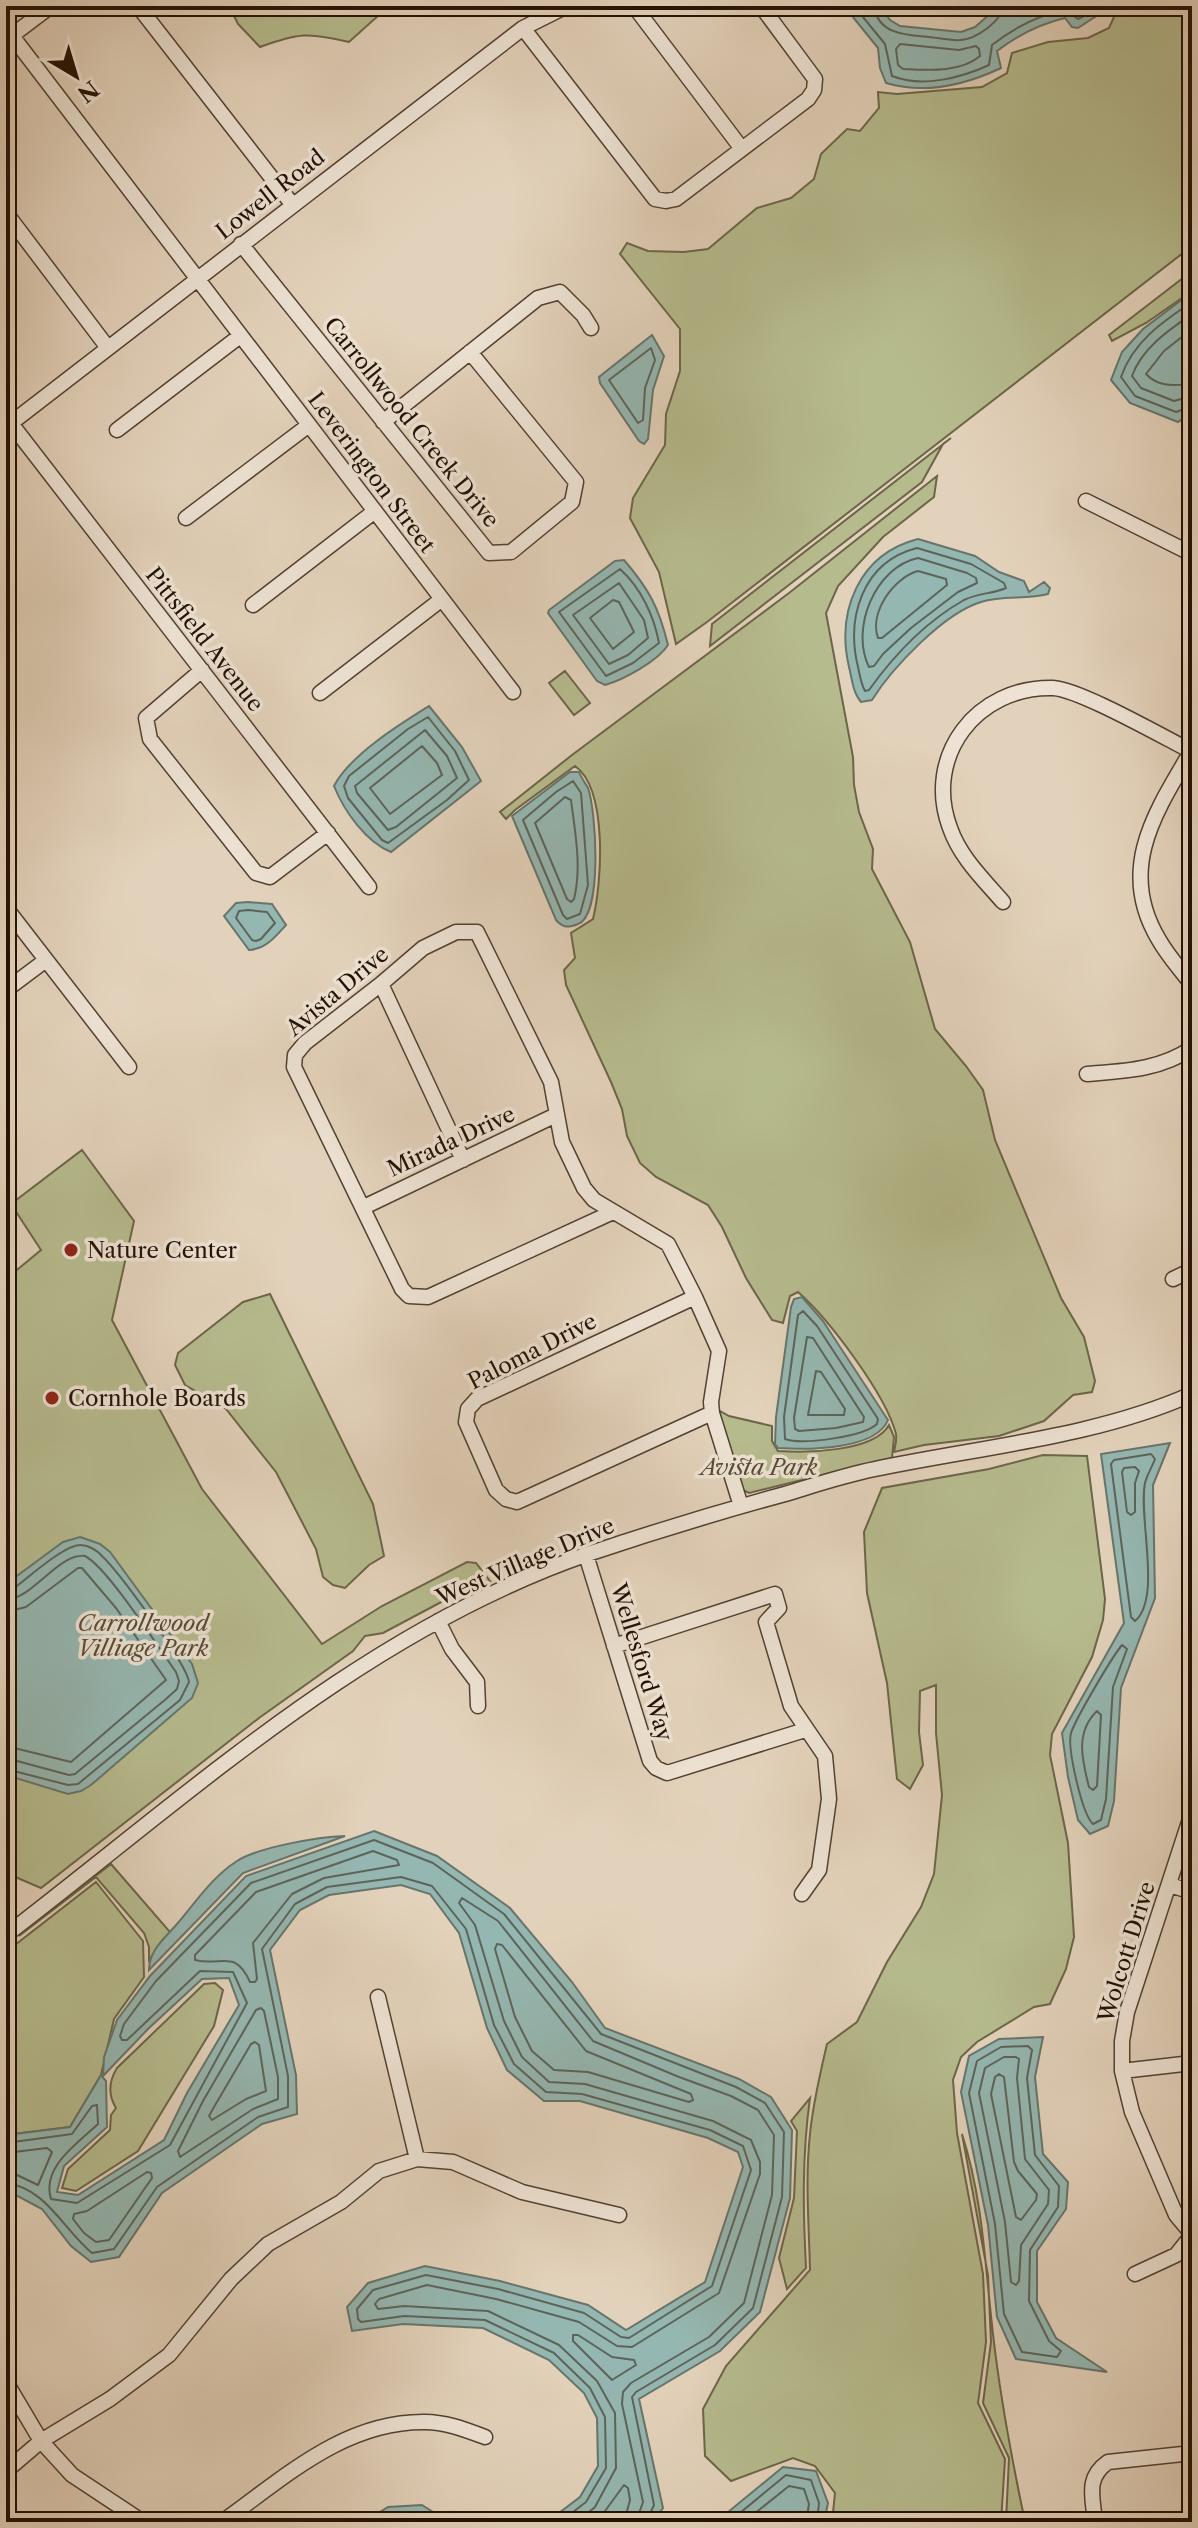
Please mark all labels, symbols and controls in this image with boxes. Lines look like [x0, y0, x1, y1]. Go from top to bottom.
north arrow [36, 36, 116, 116]
text: N [72, 75, 104, 108]
street label: Lowell Road [211, 144, 330, 245]
street label: Carrollwood Creek Drive [318, 312, 505, 533]
street label: Leverington Street [302, 387, 441, 558]
street label: Pittsfield Avenue [140, 562, 269, 717]
street label: Avista Drive [280, 941, 394, 1043]
street label: Mirada Drive [383, 1100, 519, 1183]
place label: Nature Center [87, 1237, 237, 1264]
marker: Nature Center [62, 1241, 80, 1259]
street label: Paloma Drive [463, 1307, 601, 1395]
place label: Cornhole Boards [68, 1385, 246, 1412]
marker: Cornhole Boards [43, 1389, 61, 1407]
park label: Avista Park [698, 1454, 818, 1481]
street label: West Village Drive [431, 1512, 618, 1612]
street label: Wellesford Way [604, 1579, 679, 1745]
park label: Carrollwood Villiage Park [78, 1610, 210, 1662]
street label: Wolcott Drive [1092, 1878, 1161, 2027]

